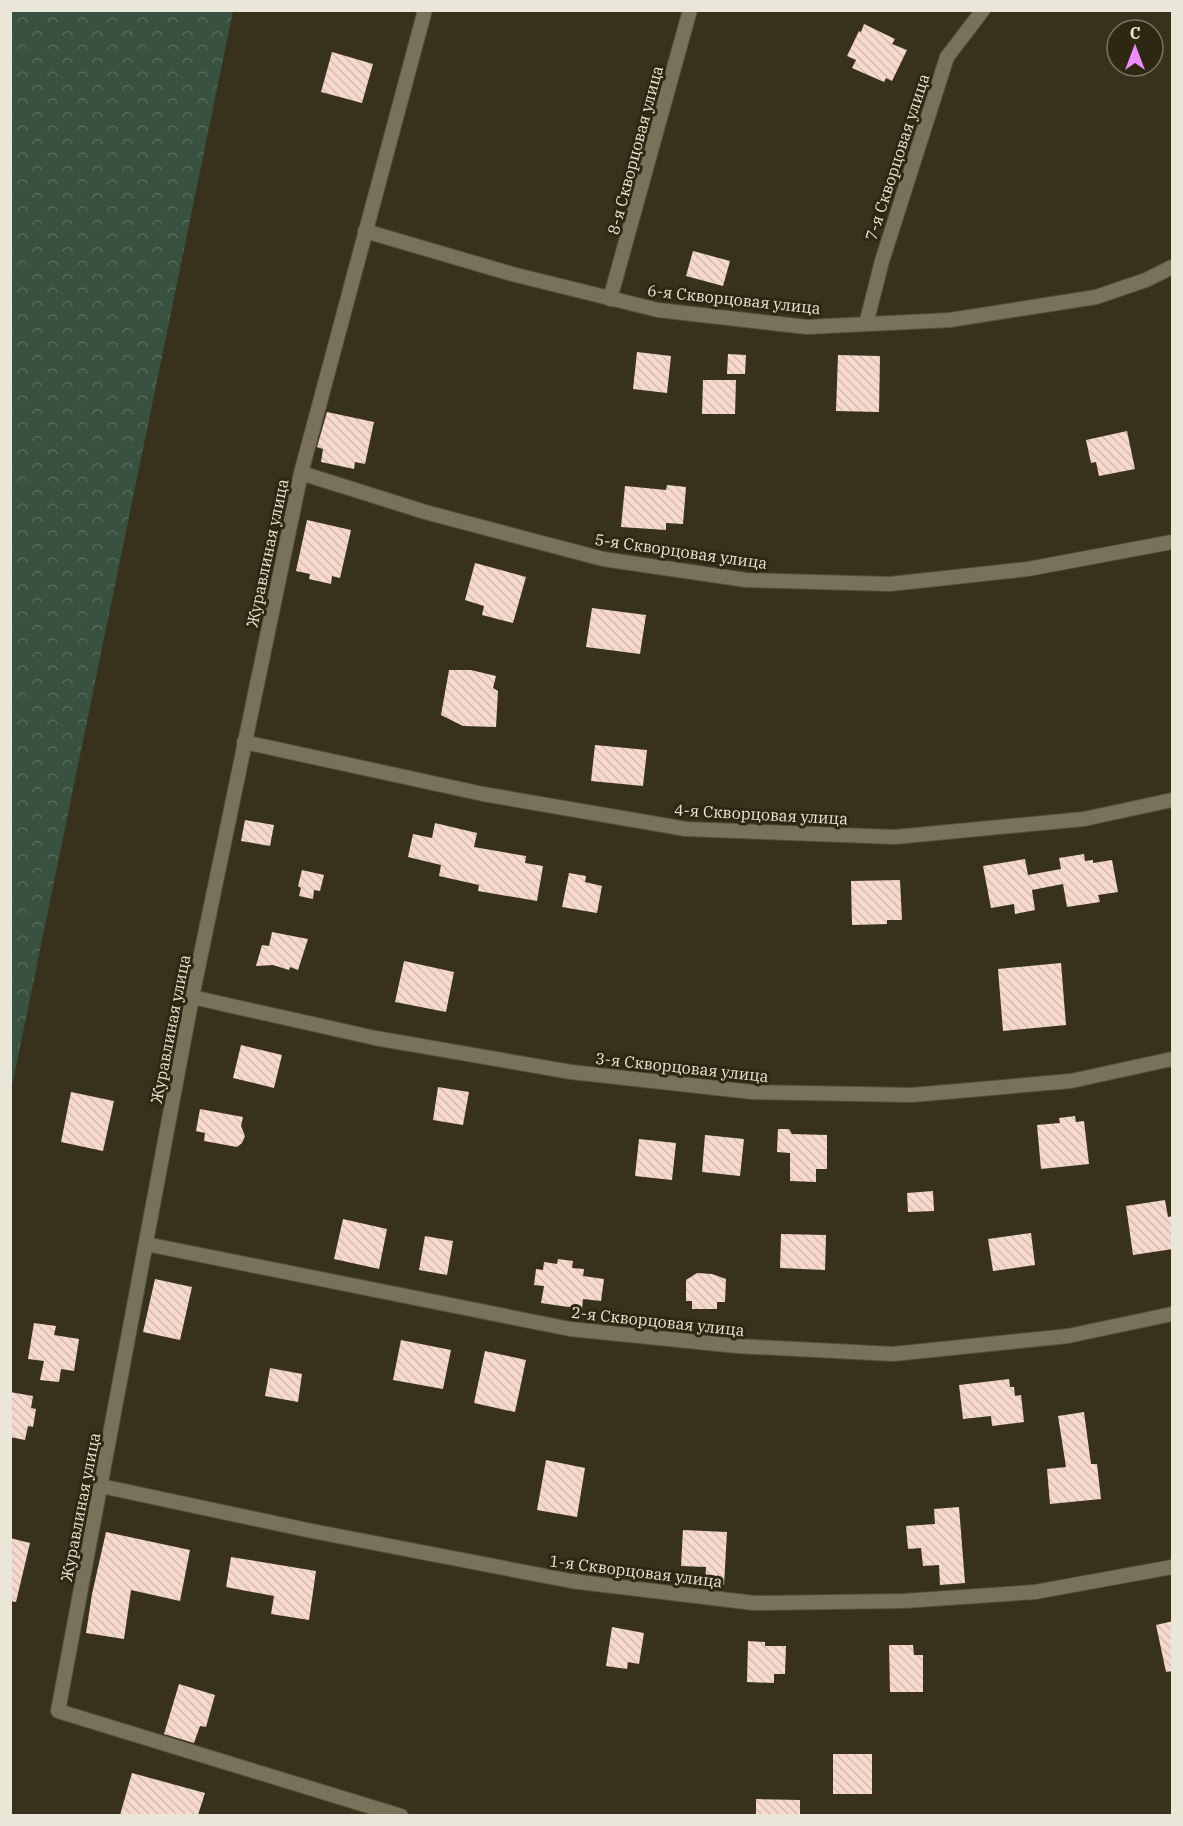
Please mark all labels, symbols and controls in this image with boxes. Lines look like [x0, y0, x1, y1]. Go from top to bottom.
north arrow [1105, 18, 1165, 78]
text: С [1130, 23, 1140, 43]
street label: 8-я Скворцовая улица [603, 63, 667, 237]
street label: 7-я Скворцовая улица [861, 71, 933, 243]
street label: 6-я Скворцовая улица [646, 280, 822, 318]
street label: Журавлиная улица [241, 477, 293, 629]
street label: 5-я Скворцовая улица [593, 529, 769, 573]
street label: 4-я Скворцовая улица [674, 799, 849, 829]
street label: Журавлиная улица [146, 953, 194, 1105]
street label: 3-я Скворцовая улица [594, 1048, 770, 1086]
street label: 2-я Скворцовая улица [570, 1302, 746, 1340]
street label: Журавлиная улица [56, 1431, 104, 1583]
street label: 1-я Скворцовая улица [548, 1550, 724, 1592]

